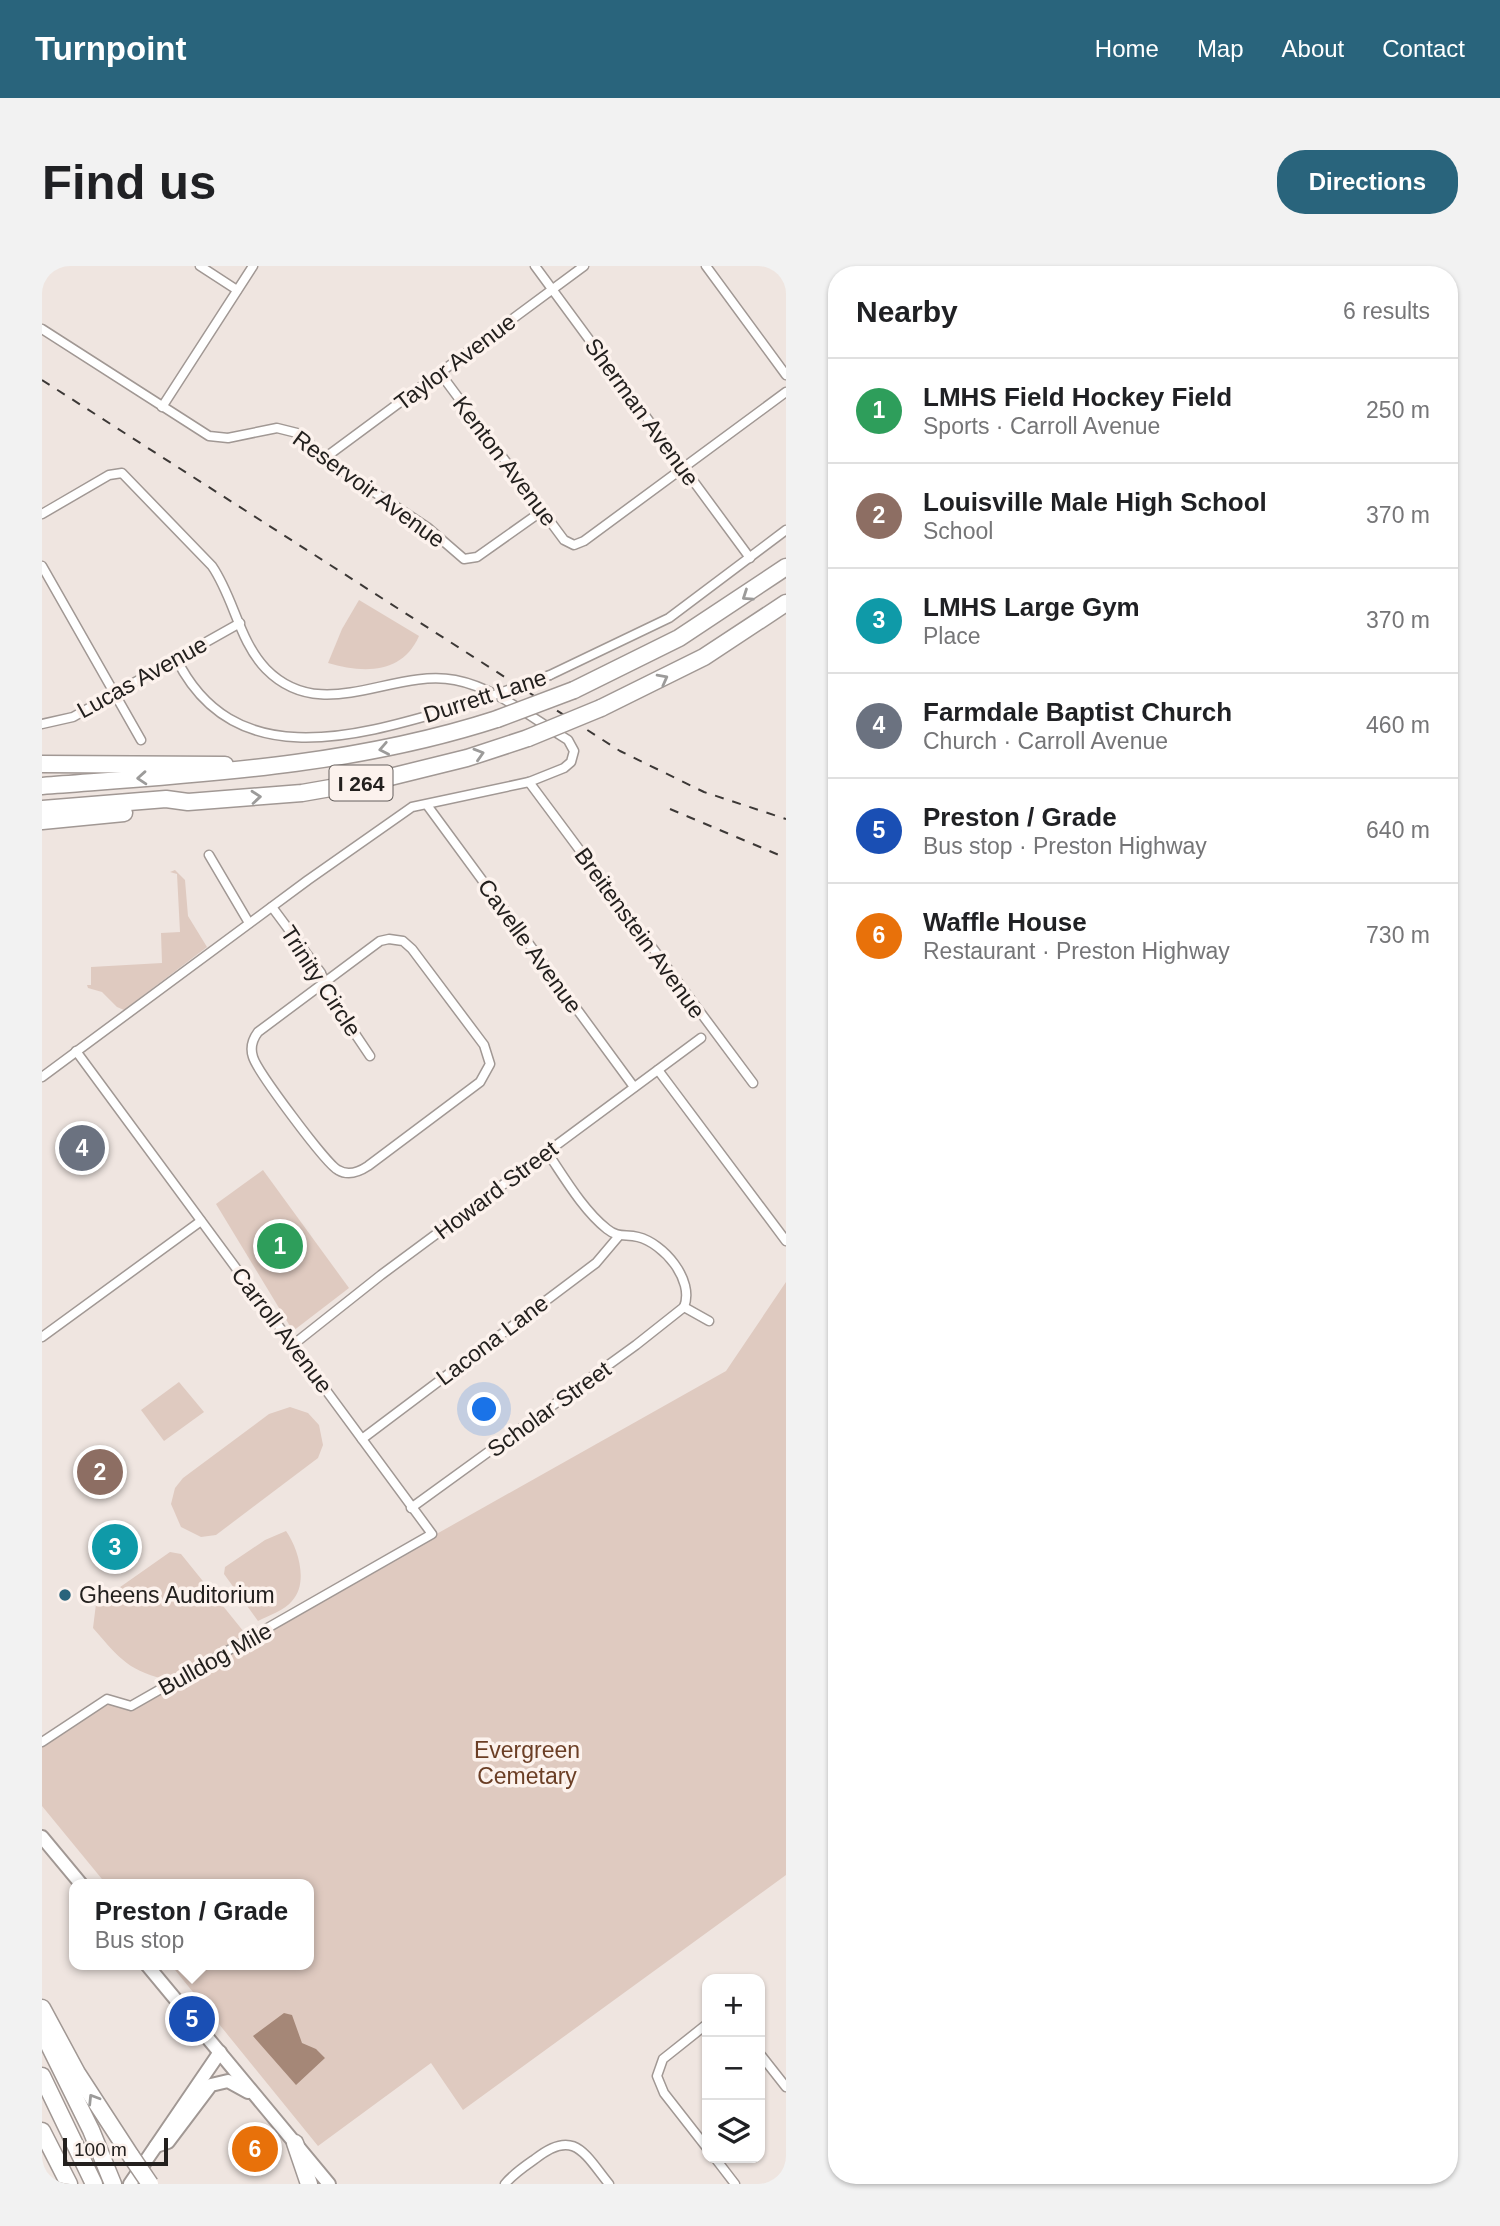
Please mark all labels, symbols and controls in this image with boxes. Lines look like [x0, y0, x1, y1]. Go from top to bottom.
text: Turnpoint [35, 30, 187, 67]
text: Home [1095, 35, 1159, 62]
text: Map [1197, 35, 1244, 62]
text: About [1282, 35, 1344, 62]
text: Contact [1382, 35, 1465, 62]
button: Directions [1277, 150, 1458, 214]
text: Find us [42, 155, 216, 209]
text: Nearby [856, 295, 958, 328]
text: 6 results [1343, 298, 1430, 324]
street label: Taylor Avenue [390, 308, 520, 416]
street label: Sherman Avenue [580, 333, 704, 491]
text: LMHS Field Hockey Field [923, 382, 1232, 412]
street label: Kenton Avenue [448, 391, 562, 531]
text: 1 [873, 397, 885, 423]
text: 250 m [1366, 397, 1430, 423]
text: Sports · Carroll Avenue [923, 413, 1160, 439]
street label: Reservoir Avenue [288, 425, 450, 553]
text: Louisville Male High School [923, 487, 1267, 517]
text: 2 [873, 502, 885, 528]
text: 370 m [1366, 502, 1430, 528]
text: School [923, 518, 993, 544]
one-way arrow [741, 588, 754, 601]
text: LMHS Large Gym [923, 592, 1140, 622]
text: 3 [873, 607, 885, 633]
text: 370 m [1366, 607, 1430, 633]
text: Place [923, 623, 981, 649]
street label: Lucas Avenue [73, 631, 211, 723]
street label: Durrett Lane [420, 664, 550, 728]
one-way arrow [655, 674, 668, 688]
text: Farmdale Baptist Church [923, 697, 1232, 727]
text: 4 [873, 712, 885, 738]
text: 460 m [1366, 712, 1430, 738]
text: Church · Carroll Avenue [923, 728, 1168, 754]
one-way arrow [378, 741, 390, 756]
one-way arrow [473, 748, 485, 763]
road number: I 264 [330, 766, 392, 800]
one-way arrow [136, 771, 147, 786]
one-way arrow [251, 789, 262, 804]
text: Preston / Grade [923, 802, 1117, 832]
text: 5 [873, 817, 885, 843]
text: 640 m [1366, 817, 1430, 843]
text: Bus stop · Preston Highway [923, 833, 1207, 859]
street label: Breitenstein Avenue [569, 843, 711, 1023]
street label: Cavelle Avenue [473, 874, 587, 1018]
text: Waffle House [923, 907, 1087, 937]
street label: Trinity Circle [276, 921, 366, 1041]
text: 6 [873, 922, 885, 948]
text: 730 m [1366, 922, 1430, 948]
text: Restaurant · Preston Highway [923, 938, 1230, 964]
pin: 4 [59, 1122, 105, 1174]
street label: Howard Street [429, 1135, 563, 1245]
pin: 1 [257, 1220, 303, 1272]
street label: Carroll Avenue [226, 1262, 338, 1398]
street label: Lacona Lane [431, 1290, 553, 1390]
street label: Scholar Street [482, 1355, 616, 1462]
your location [467, 1392, 501, 1426]
pin: 2 [77, 1446, 123, 1498]
pin: 3 [92, 1521, 138, 1573]
place label: Gheens Auditorium [79, 1582, 275, 1608]
marker: Gheens Auditorium [57, 1587, 73, 1603]
street label: Bulldog Mile [154, 1617, 276, 1701]
park label: Evergreen Cemetary [474, 1737, 580, 1789]
popup [69, 1879, 314, 1970]
text: Preston / Grade [95, 1896, 288, 1926]
text: Bus stop [95, 1927, 184, 1953]
map controls [702, 1974, 765, 2163]
button: + [702, 1974, 765, 2037]
pin: 5 [169, 1993, 215, 2045]
button: − [702, 2037, 765, 2100]
one-way arrow [89, 2094, 102, 2107]
button: layers [702, 2100, 765, 2163]
pin: 6 [232, 2123, 278, 2175]
scale bar [63, 2135, 168, 2167]
text: 100 m [74, 2139, 127, 2160]

